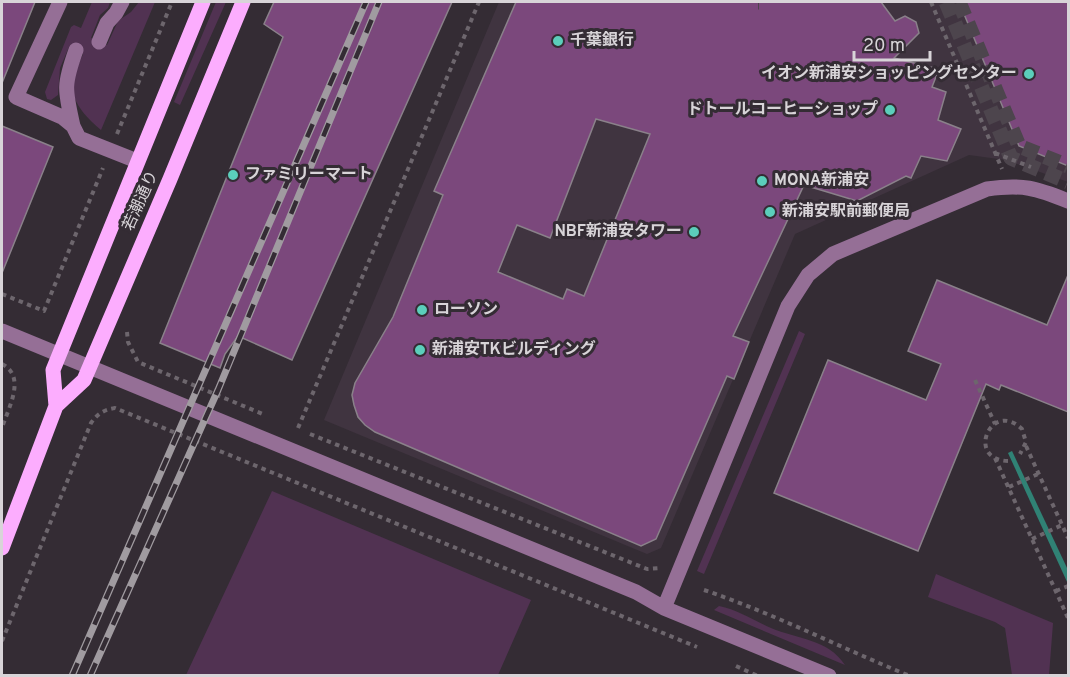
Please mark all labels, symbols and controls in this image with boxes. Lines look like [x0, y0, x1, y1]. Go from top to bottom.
scale bar [854, 24, 930, 62]
place label: 千葉銀行 [570, 31, 634, 51]
marker: 千葉銀行 [551, 34, 565, 48]
text: 20 m [863, 35, 905, 58]
place label: イオン新浦安ショッピングセンター [761, 63, 1017, 84]
marker: イオン新浦安ショッピングセンター [1022, 67, 1036, 81]
place label: ドトールコーヒーショップ [687, 100, 878, 120]
marker: ドトールコーヒーショップ [883, 103, 897, 117]
place label: ファミリーマート [245, 165, 373, 185]
street label: 若潮通り [119, 168, 163, 234]
marker: ファミリーマート [226, 168, 240, 182]
place label: MONA新浦安 [774, 170, 869, 191]
marker: MONA新浦安 [755, 174, 769, 188]
place label: 新浦安駅前郵便局 [782, 201, 910, 222]
marker: 新浦安駅前郵便局 [763, 205, 777, 219]
place label: NBF新浦安タワー [554, 221, 682, 242]
marker: NBF新浦安タワー [687, 225, 701, 239]
place label: ローソン [434, 300, 498, 320]
marker: ローソン [415, 303, 429, 317]
place label: 新浦安TKビルディング [432, 339, 596, 360]
marker: 新浦安TKビルディング [413, 343, 427, 357]

